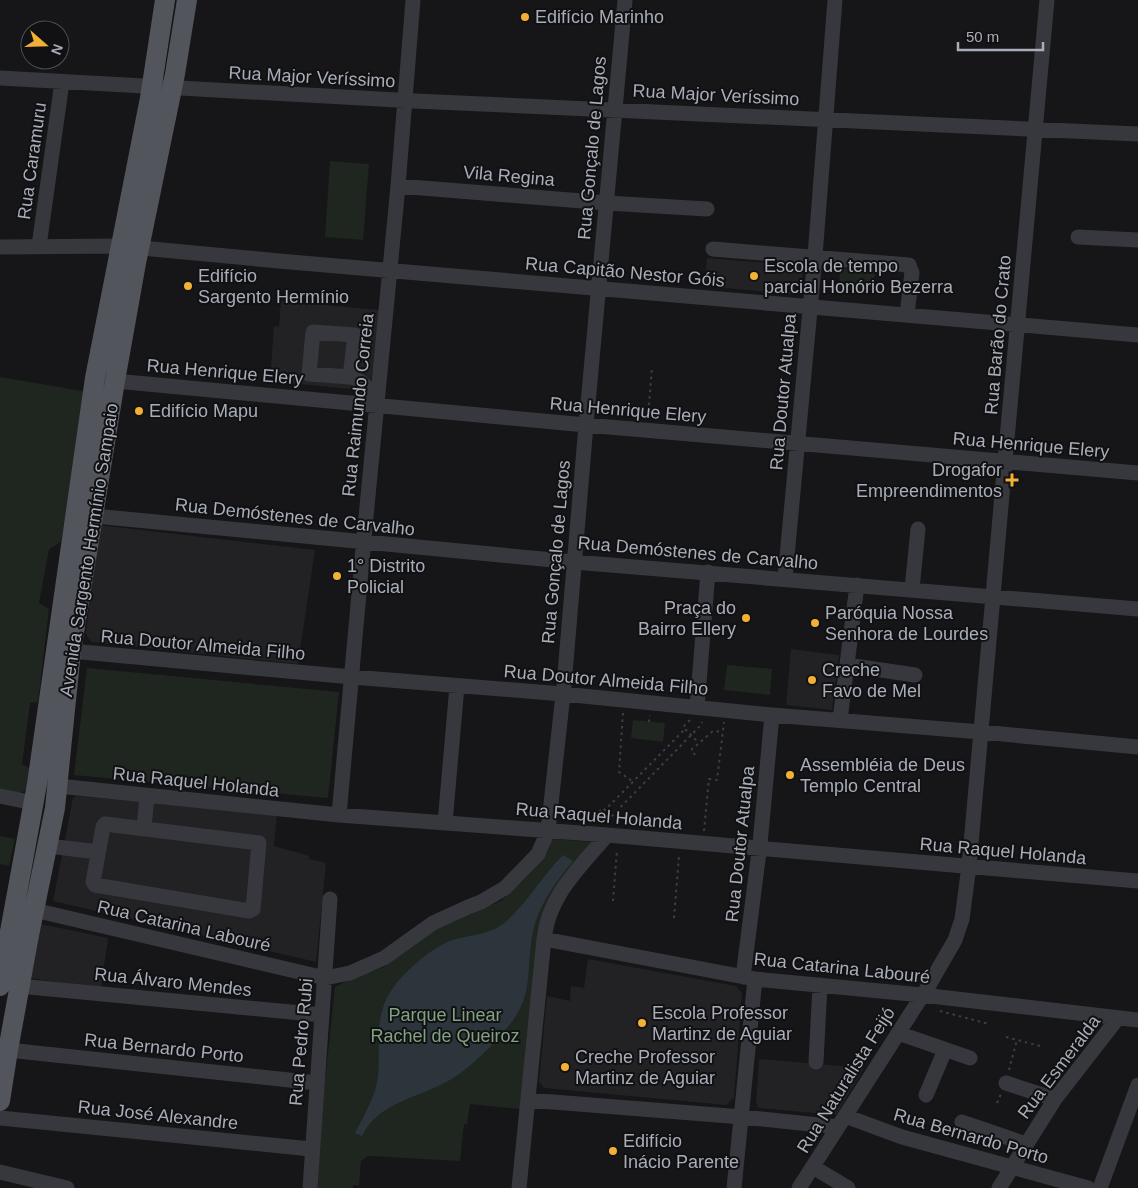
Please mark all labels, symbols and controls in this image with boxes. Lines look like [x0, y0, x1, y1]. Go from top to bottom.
place label: Edifício Marinho [535, 7, 664, 27]
marker: Edifício Marinho [519, 11, 531, 23]
north arrow [20, 20, 70, 70]
scale bar [958, 20, 1043, 52]
text: 50 m [966, 28, 999, 45]
text: N [48, 42, 66, 57]
street label: Rua Gonçalo de Lagos [574, 55, 610, 241]
street label: Rua Major Veríssimo [228, 63, 396, 91]
street label: Rua Major Veríssimo [632, 81, 800, 109]
street label: Rua Caramuru [14, 101, 50, 221]
street label: Vila Regina [462, 162, 557, 190]
street label: Rua Capitão Nestor Góis [524, 253, 726, 291]
street label: Rua Barão do Crato [981, 254, 1015, 416]
place label: Escola de tempo parcial Honório Bezerra [764, 256, 954, 297]
place label: Edifício Sargento Hermínio [198, 266, 349, 307]
marker: Escola de tempo parcial Honório Bezerra [748, 270, 760, 282]
marker: Edifício Sargento Hermínio [182, 280, 194, 292]
street label: Rua Raimundo Correia [338, 311, 378, 498]
street label: Rua Doutor Atualpa [766, 312, 800, 471]
street label: Rua Henrique Elery [146, 355, 304, 389]
street label: Rua Henrique Elery [549, 393, 707, 427]
place label: Edifício Mapu [149, 401, 258, 421]
street label: Avenida Sargento Hermínio Sampaio [56, 402, 122, 698]
marker: Edifício Mapu [133, 405, 145, 417]
street label: Rua Henrique Elery [952, 428, 1110, 462]
street label: Rua Gonçalo de Lagos [538, 459, 574, 645]
place label: Drogafor Empreendimentos [856, 460, 1002, 501]
marker: Drogafor Empreendimentos [1006, 474, 1018, 486]
street label: Rua Demóstenes de Carvalho [174, 494, 416, 540]
street label: Rua Demóstenes de Carvalho [577, 533, 819, 573]
place label: 1° Distrito Policial [347, 556, 425, 597]
marker: 1° Distrito Policial [331, 570, 343, 582]
place label: Praça do Bairro Ellery [638, 598, 736, 639]
place label: Paróquia Nossa Senhora de Lourdes [825, 603, 988, 644]
marker: Praça do Bairro Ellery [740, 612, 752, 624]
marker: Paróquia Nossa Senhora de Lourdes [809, 617, 821, 629]
street label: Rua Doutor Almeida Filho [100, 626, 306, 664]
place label: Creche Favo de Mel [822, 660, 921, 701]
street label: Rua Doutor Almeida Filho [503, 661, 709, 699]
marker: Creche Favo de Mel [806, 674, 818, 686]
place label: Assembléia de Deus Templo Central [800, 755, 965, 796]
street label: Rua Raquel Holanda [112, 763, 281, 801]
street label: Rua Doutor Atualpa [722, 764, 758, 923]
marker: Assembléia de Deus Templo Central [784, 769, 796, 781]
street label: Rua Raquel Holanda [515, 799, 684, 833]
street label: Rua Raquel Holanda [919, 834, 1088, 868]
street label: Rua Catarina Labouré [95, 896, 273, 956]
street label: Rua Catarina Labouré [753, 949, 931, 987]
street label: Rua Álvaro Mendes [93, 964, 253, 1000]
street label: Rua Pedro Rubi [285, 977, 317, 1107]
place label: Escola Professor Martinz de Aguiar [652, 1003, 792, 1044]
street label: Rua Naturalista Feijó [793, 1003, 899, 1157]
park label: Parque Linear Rachel de Queiroz [370, 1005, 520, 1046]
street label: Rua Esmeralda [1014, 1011, 1105, 1123]
marker: Escola Professor Martinz de Aguiar [636, 1017, 648, 1029]
street label: Rua Bernardo Porto [83, 1030, 245, 1066]
place label: Creche Professor Martinz de Aguiar [575, 1047, 715, 1088]
marker: Creche Professor Martinz de Aguiar [559, 1061, 571, 1073]
street label: Rua José Alexandre [77, 1097, 239, 1133]
street label: Rua Bernardo Porto [891, 1104, 1051, 1168]
place label: Edifício Inácio Parente [623, 1131, 739, 1172]
marker: Edifício Inácio Parente [607, 1145, 619, 1157]

